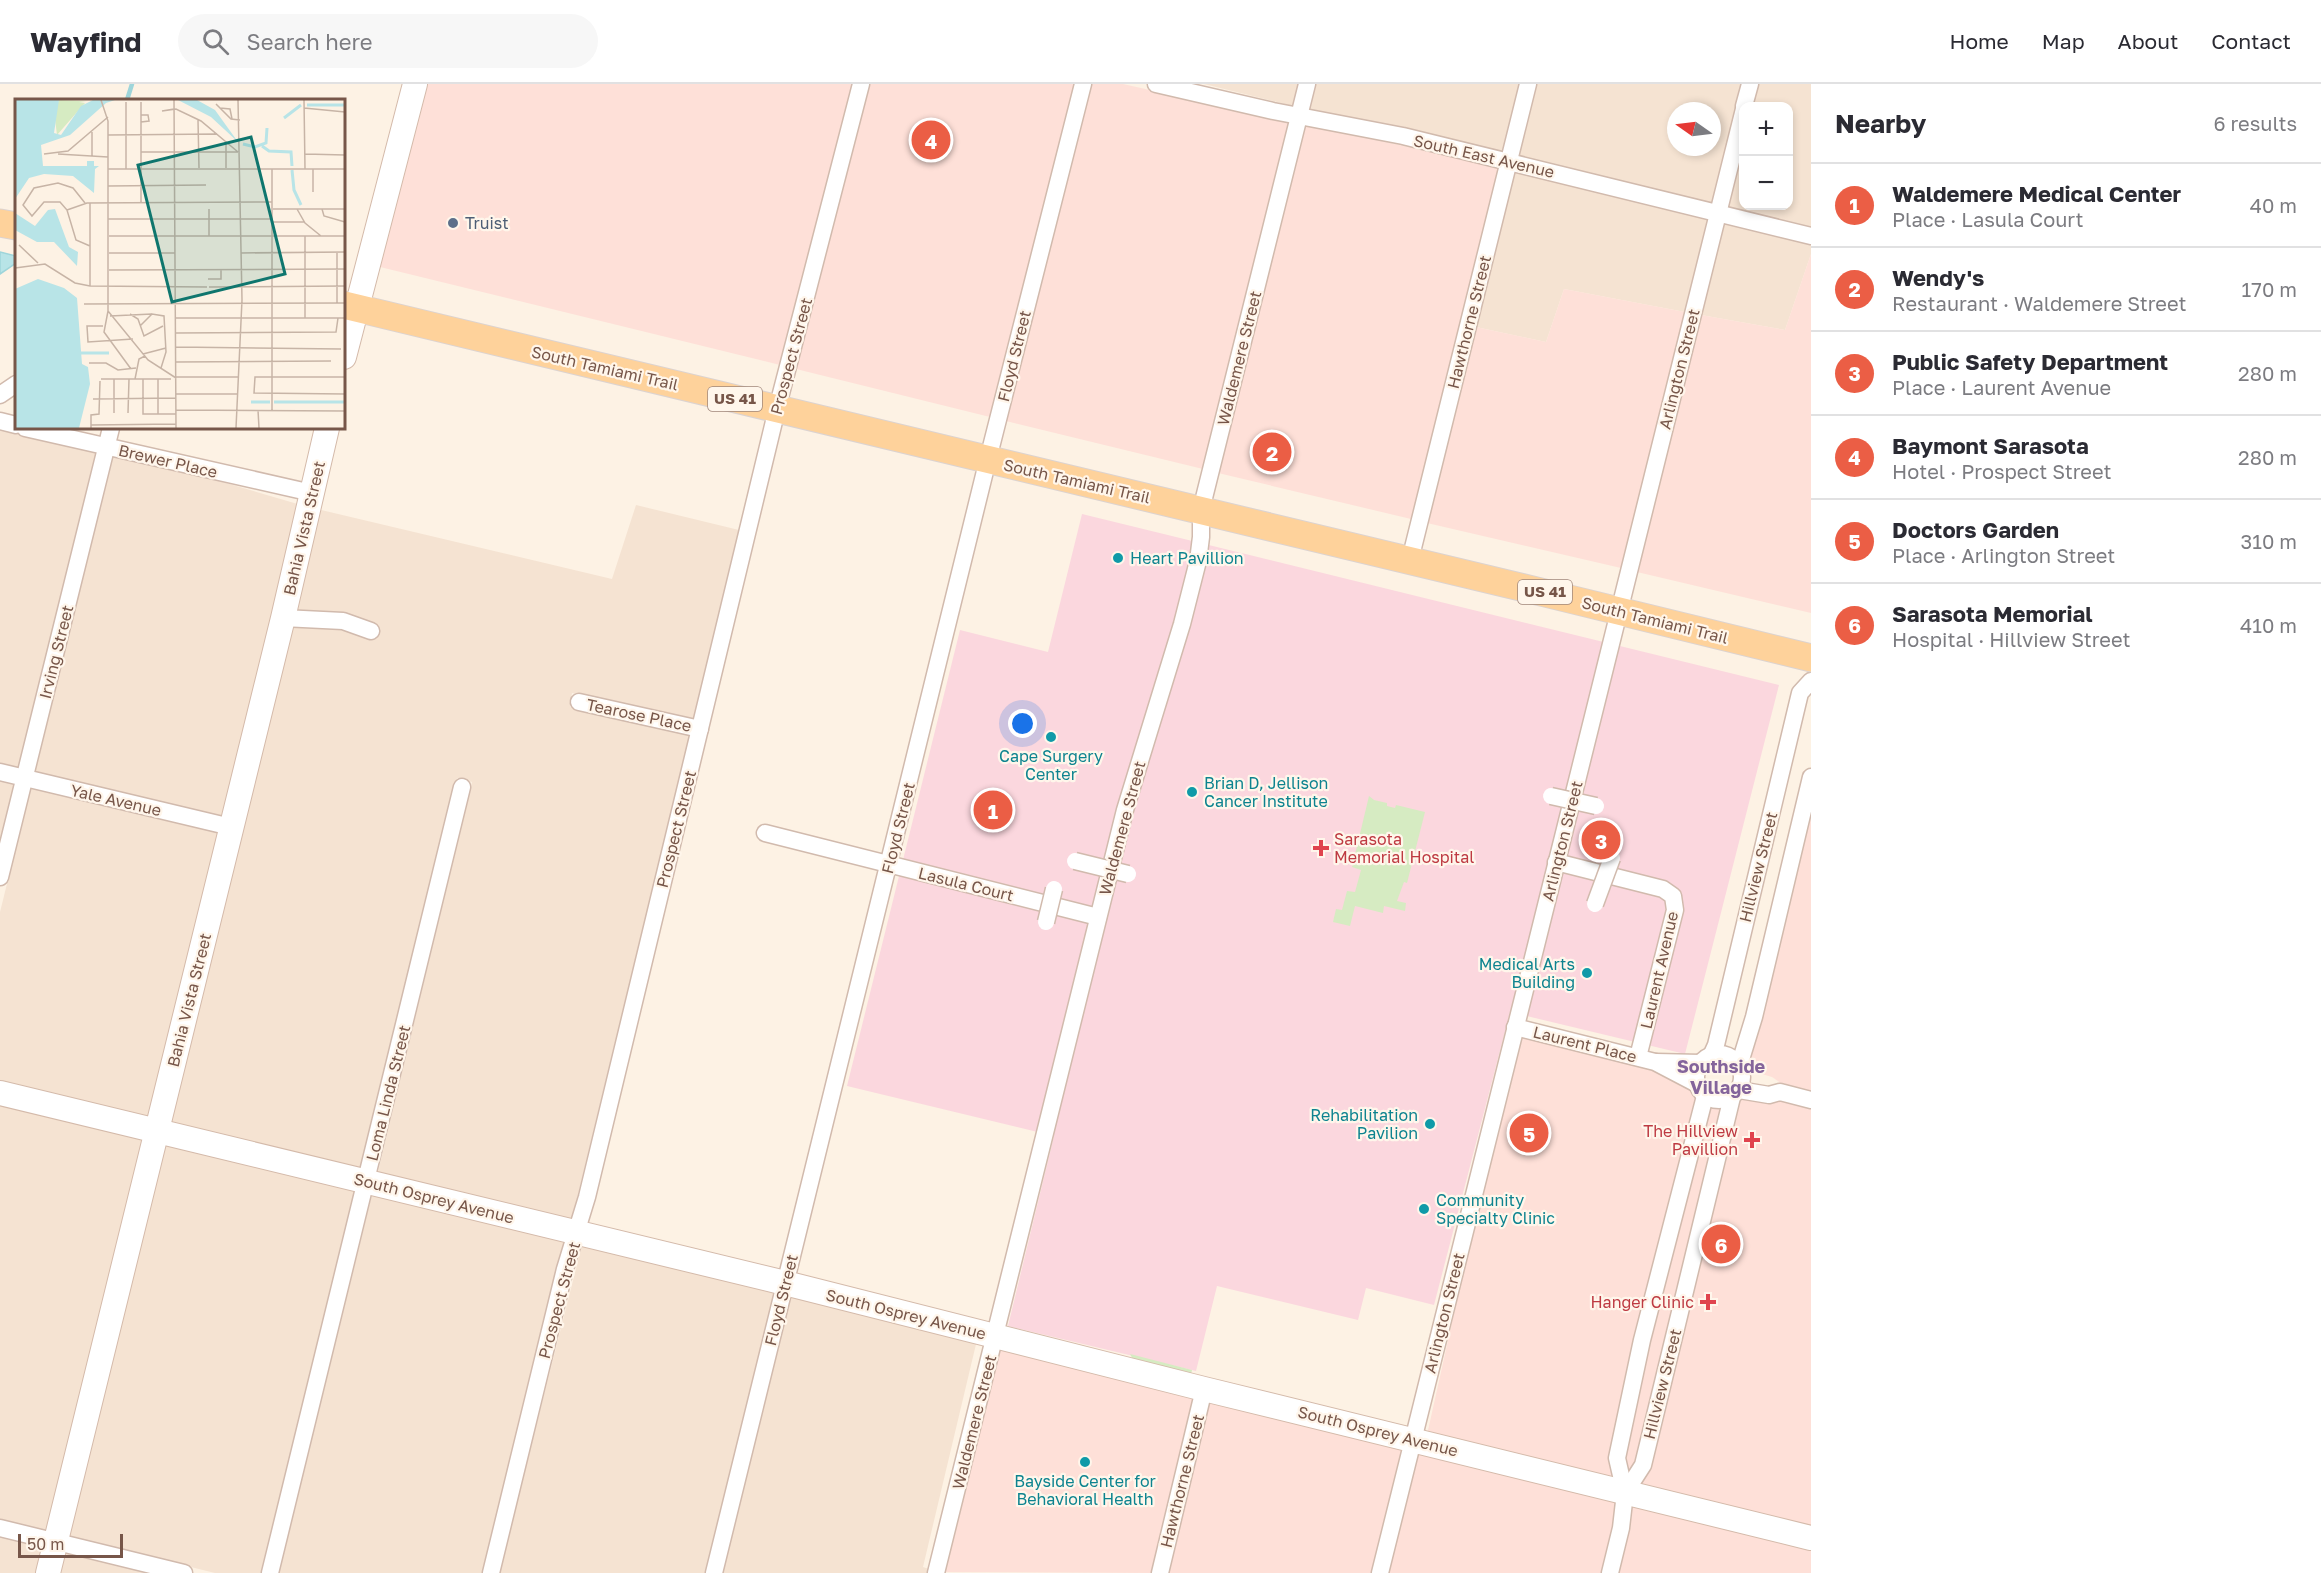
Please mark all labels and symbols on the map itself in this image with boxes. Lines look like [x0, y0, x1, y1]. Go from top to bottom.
inset map [15, 99, 345, 429]
north arrow [1667, 102, 1721, 156]
pin: 4 [912, 118, 950, 162]
street label: South East Avenue [1412, 130, 1556, 182]
place label: Truist [465, 213, 509, 233]
marker: Truist [446, 216, 460, 230]
street label: Hawthorne Street [1443, 253, 1495, 391]
street label: Waldemere Street [1213, 289, 1265, 427]
street label: Prospect Street [766, 295, 816, 417]
street label: Arlington Street [1654, 307, 1704, 431]
street label: Floyd Street [993, 308, 1035, 404]
street label: South Tamiami Trail [530, 341, 680, 395]
road number: US 41 [708, 387, 762, 411]
pin: 2 [1252, 430, 1292, 475]
street label: Brewer Place [117, 440, 219, 482]
street label: South Tamiami Trail [1002, 454, 1152, 508]
street label: Bahia Vista Street [279, 459, 329, 597]
place label: Heart Pavillion [1130, 548, 1244, 568]
marker: Heart Pavillion [1111, 551, 1125, 565]
road number: US 41 [1518, 580, 1572, 604]
street label: South Tamiami Trail [1580, 592, 1730, 648]
street label: Irving Street [35, 603, 77, 701]
street label: Tearose Place [585, 694, 693, 736]
your location [1008, 709, 1037, 738]
marker: Cape Surgery Center [1044, 730, 1058, 744]
place label: Cape Surgery Center [999, 746, 1103, 784]
street label: Waldemere Street [1094, 759, 1150, 897]
street label: Prospect Street [652, 768, 700, 890]
place label: Brian D, Jellison Cancer Institute [1204, 773, 1328, 811]
street label: Arlington Street [1537, 779, 1587, 903]
street label: Yale Avenue [69, 780, 163, 820]
street label: Floyd Street [877, 780, 919, 876]
marker: Brian D, Jellison Cancer Institute [1185, 785, 1199, 799]
pin: 1 [974, 788, 1012, 832]
street label: Hillview Street [1735, 810, 1781, 924]
pin: 3 [1582, 818, 1620, 862]
place label: Sarasota Memorial Hospital [1334, 829, 1474, 867]
marker: Sarasota Memorial Hospital [1312, 839, 1330, 857]
street label: Lasula Court [916, 862, 1016, 906]
street label: Laurent Avenue [1636, 909, 1682, 1031]
street label: Bahia Vista Street [163, 931, 215, 1069]
place label: Medical Arts Building [1479, 954, 1575, 992]
marker: Medical Arts Building [1580, 966, 1594, 980]
street label: Laurent Place [1531, 1021, 1639, 1067]
street label: Loma Linda Street [361, 1023, 415, 1163]
district label: Southside Village [1677, 1055, 1766, 1098]
place label: Rehabilitation Pavilion [1310, 1105, 1418, 1143]
pin: 5 [1510, 1110, 1549, 1156]
marker: Rehabilitation Pavilion [1423, 1117, 1437, 1131]
place label: The Hillview Pavillion [1643, 1121, 1738, 1159]
marker: The Hillview Pavillion [1743, 1131, 1761, 1149]
street label: South Osprey Avenue [352, 1168, 516, 1228]
place label: Community Specialty Clinic [1436, 1190, 1555, 1228]
marker: Community Specialty Clinic [1417, 1202, 1431, 1216]
pin: 6 [1702, 1222, 1740, 1266]
street label: Prospect Street [534, 1239, 584, 1361]
street label: Arlington Street [1419, 1251, 1469, 1375]
street label: Floyd Street [760, 1252, 802, 1348]
street label: South Osprey Avenue [824, 1284, 988, 1344]
place label: Hanger Clinic [1590, 1292, 1694, 1312]
marker: Hanger Clinic [1699, 1293, 1717, 1311]
street label: Hillview Street [1639, 1327, 1685, 1441]
street label: Waldemere Street [948, 1353, 1000, 1491]
street label: South Osprey Avenue [1296, 1401, 1460, 1461]
street label: Hawthorne Street [1156, 1412, 1208, 1550]
marker: Bayside Center for Behavioral Health [1078, 1455, 1092, 1469]
place label: Bayside Center for Behavioral Health [1014, 1471, 1156, 1509]
scale bar [18, 1531, 123, 1558]

